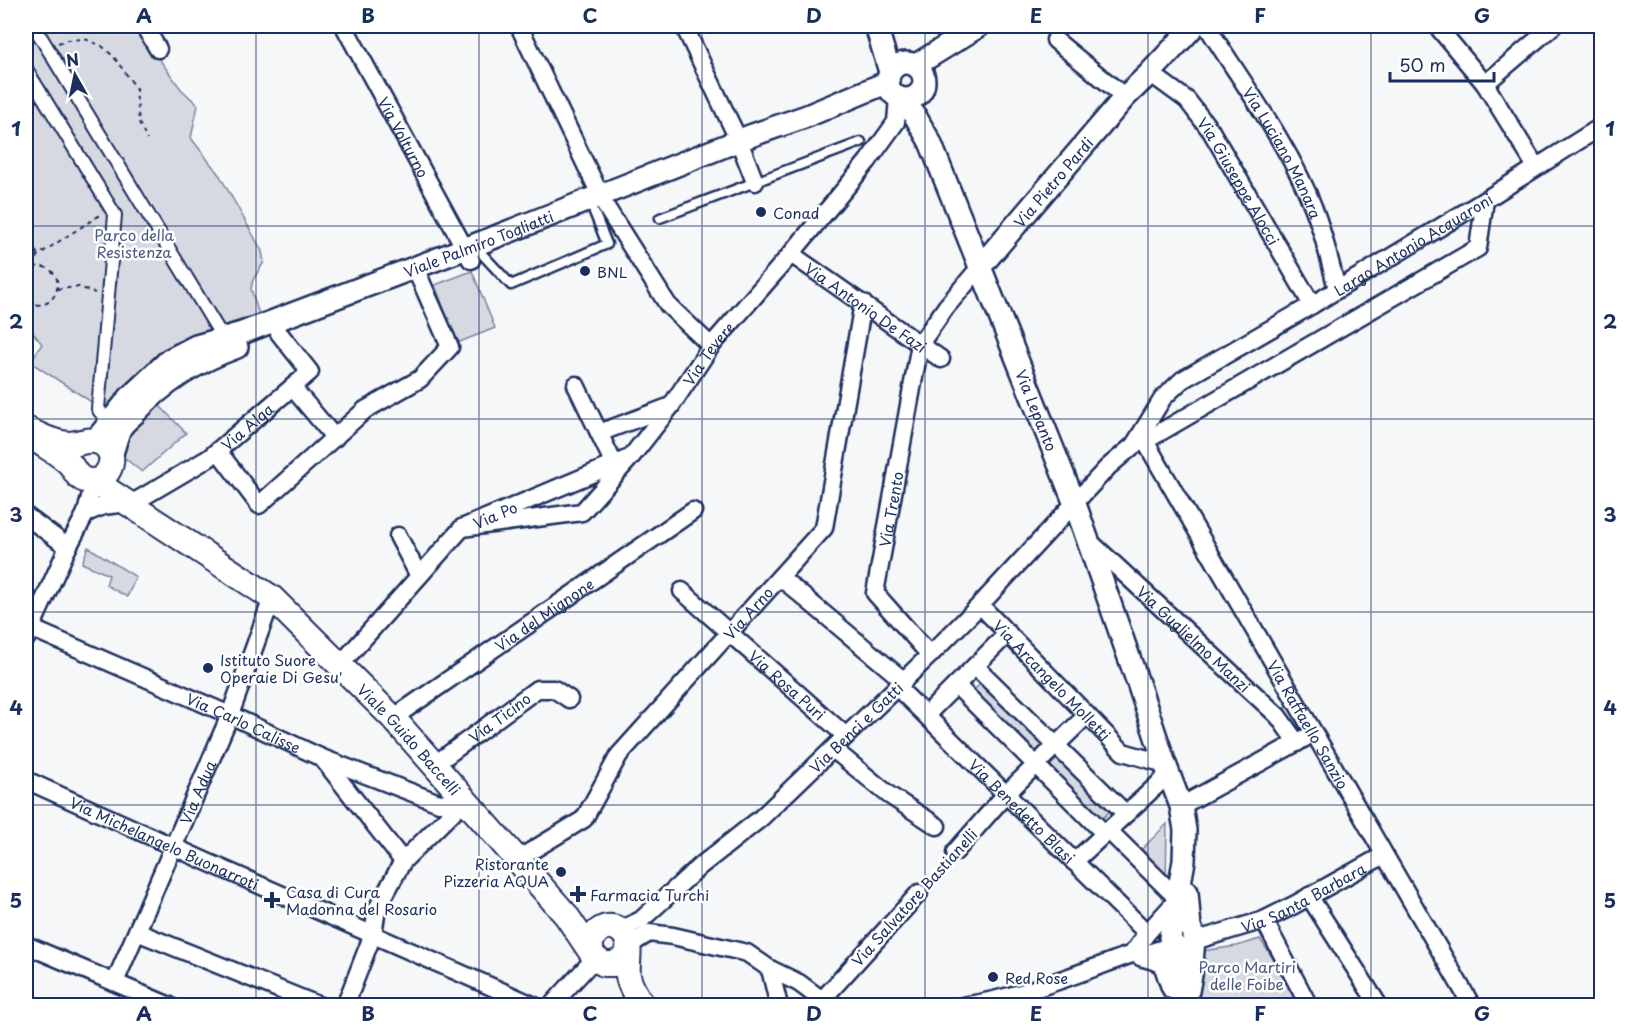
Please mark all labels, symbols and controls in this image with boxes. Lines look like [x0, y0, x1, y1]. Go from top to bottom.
text: A [136, 0, 152, 30]
text: B [361, 0, 375, 30]
text: C [582, 0, 598, 30]
text: D [806, 0, 822, 30]
text: E [1030, 0, 1042, 30]
text: F [1254, 0, 1266, 30]
text: G [1474, 0, 1490, 30]
north arrow [45, 45, 105, 105]
scale bar [1390, 45, 1494, 83]
text: N [64, 46, 81, 72]
text: 50 m [1399, 51, 1446, 78]
street label: Via Luciano Manara [1238, 82, 1328, 222]
street label: Via Volturno [373, 92, 435, 181]
street label: Via Giuseppe Alocci [1192, 112, 1286, 249]
text: 1 [11, 113, 21, 143]
text: 1 [1605, 113, 1615, 143]
street label: Via Pietro Pardi [1007, 132, 1098, 232]
street label: Largo Antonio Acquaroni [1329, 187, 1497, 301]
place label: Conad [773, 201, 819, 224]
street label: Viale Palmiro Togliatti [400, 204, 557, 282]
marker: Conad [754, 205, 768, 219]
park label: Parco della Resistenza [94, 223, 175, 263]
street label: Via Antonio De Fazi [801, 256, 932, 357]
place label: BNL [597, 260, 628, 283]
marker: BNL [578, 264, 592, 278]
text: 2 [9, 306, 23, 336]
text: 2 [1603, 306, 1617, 336]
street label: Via Tevere [676, 316, 739, 390]
street label: Via Lepanto [1011, 366, 1064, 454]
street label: Via Alga [215, 397, 278, 455]
street label: Via Trento [872, 470, 908, 549]
street label: Via Po [469, 495, 521, 534]
text: 3 [9, 499, 23, 529]
text: 3 [1603, 499, 1617, 529]
street label: Via del Mignone [490, 572, 598, 656]
street label: Via Guglielmo Manzi [1132, 580, 1256, 697]
street label: Via Arno [717, 581, 778, 644]
street label: Via Arcangelo Molletti [988, 614, 1117, 745]
street label: Via Rosa Puri [744, 644, 831, 725]
place label: Istituto Suore Operaie Di Gesu' [220, 648, 343, 688]
street label: Via Raffaello Sanzio [1262, 655, 1355, 793]
marker: Istituto Suore Operaie Di Gesu' [201, 661, 215, 675]
street label: Via Benci e Gatti [803, 676, 908, 778]
street label: Viale Guido Baccelli [353, 678, 467, 800]
street label: Via Carlo Calisse [183, 686, 305, 758]
street label: Via Ticino [463, 686, 535, 748]
text: 4 [9, 692, 23, 722]
text: 4 [1603, 692, 1617, 722]
street label: Via Benedetto Blasi [964, 753, 1081, 868]
street label: Via Adua [173, 756, 221, 827]
street label: Via Michelangelo Buonarroti [66, 790, 263, 895]
street label: Via Salvatore Bastianelli [846, 823, 982, 971]
place label: Ristorante Pizzeria AQUA [443, 852, 549, 892]
street label: Via Santa Barbara [1238, 856, 1370, 938]
marker: Ristorante Pizzeria AQUA [554, 865, 568, 879]
place label: Casa di Cura Madonna del Rosario [286, 880, 437, 920]
place label: Farmacia Turchi [590, 883, 709, 906]
text: 5 [10, 885, 22, 915]
text: 5 [1604, 885, 1616, 915]
marker: Farmacia Turchi [571, 887, 585, 901]
marker: Casa di Cura Madonna del Rosario [263, 891, 281, 909]
park label: Parco Martiri delle Foibe [1198, 955, 1296, 995]
place label: Red Rose [1005, 966, 1068, 989]
marker: Red Rose [986, 970, 1000, 984]
text: A [136, 998, 152, 1028]
text: B [361, 998, 375, 1028]
text: C [582, 998, 598, 1028]
text: D [806, 998, 822, 1028]
text: E [1030, 998, 1042, 1028]
text: F [1254, 998, 1266, 1028]
text: G [1474, 998, 1490, 1028]

